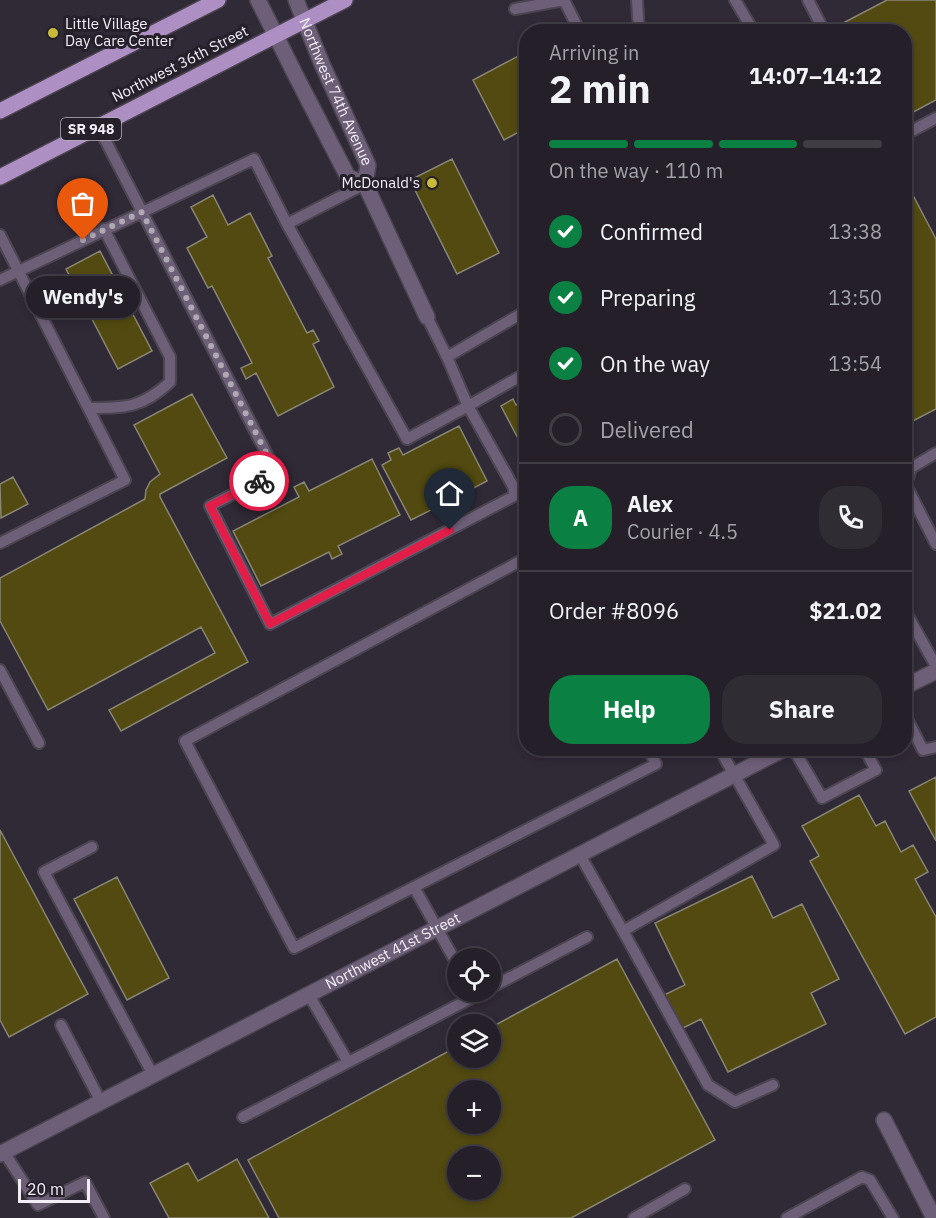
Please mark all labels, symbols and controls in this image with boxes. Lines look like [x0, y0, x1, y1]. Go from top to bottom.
place label: Little Village Day Care Center [65, 14, 174, 50]
street label: Northwest 74th Avenue [295, 15, 377, 168]
street label: Northwest 36th Street [108, 21, 251, 106]
marker: Little Village Day Care Center [46, 26, 60, 40]
text: Arriving in [549, 39, 639, 66]
text: 14:07–14:12 [749, 61, 882, 90]
text: 2 min [549, 63, 651, 114]
road number: SR 948 [61, 118, 121, 140]
text: On the way · 110 m [549, 157, 723, 184]
place label: McDonald's [342, 173, 420, 192]
marker: McDonald's [425, 176, 439, 190]
pin [57, 178, 108, 240]
icon: bag [66, 187, 99, 220]
icon: check [549, 215, 582, 248]
text: Confirmed [600, 217, 703, 246]
text: 13:38 [828, 218, 882, 245]
callout: Wendy's [26, 276, 140, 318]
icon: check [549, 281, 582, 314]
text: Wendy's [43, 283, 123, 310]
text: Preparing [600, 283, 695, 312]
text: 13:50 [828, 284, 882, 311]
icon: check [549, 347, 582, 380]
text: On the way [600, 349, 710, 378]
text: 13:54 [828, 350, 882, 377]
text: Delivered [600, 415, 694, 444]
courier [229, 451, 289, 511]
icon: bike [243, 465, 276, 498]
pin [424, 468, 475, 530]
icon: home [433, 477, 466, 510]
button: phone [819, 486, 882, 549]
text: Alex [627, 489, 673, 518]
text: A [573, 503, 588, 532]
text: Courier · 4.5 [627, 518, 738, 545]
text: Order #8096 [549, 596, 679, 625]
text: $21.02 [809, 596, 882, 625]
button: Help [549, 675, 710, 744]
button: Share [722, 675, 882, 744]
street label: Northwest 41st Street [322, 908, 463, 993]
map controls [447, 948, 501, 1200]
button: locate [447, 948, 501, 1002]
button: layers [447, 1014, 501, 1068]
button: + [447, 1080, 501, 1134]
button: − [447, 1146, 501, 1200]
scale bar [18, 1176, 90, 1204]
text: 20 m [27, 1179, 64, 1199]

